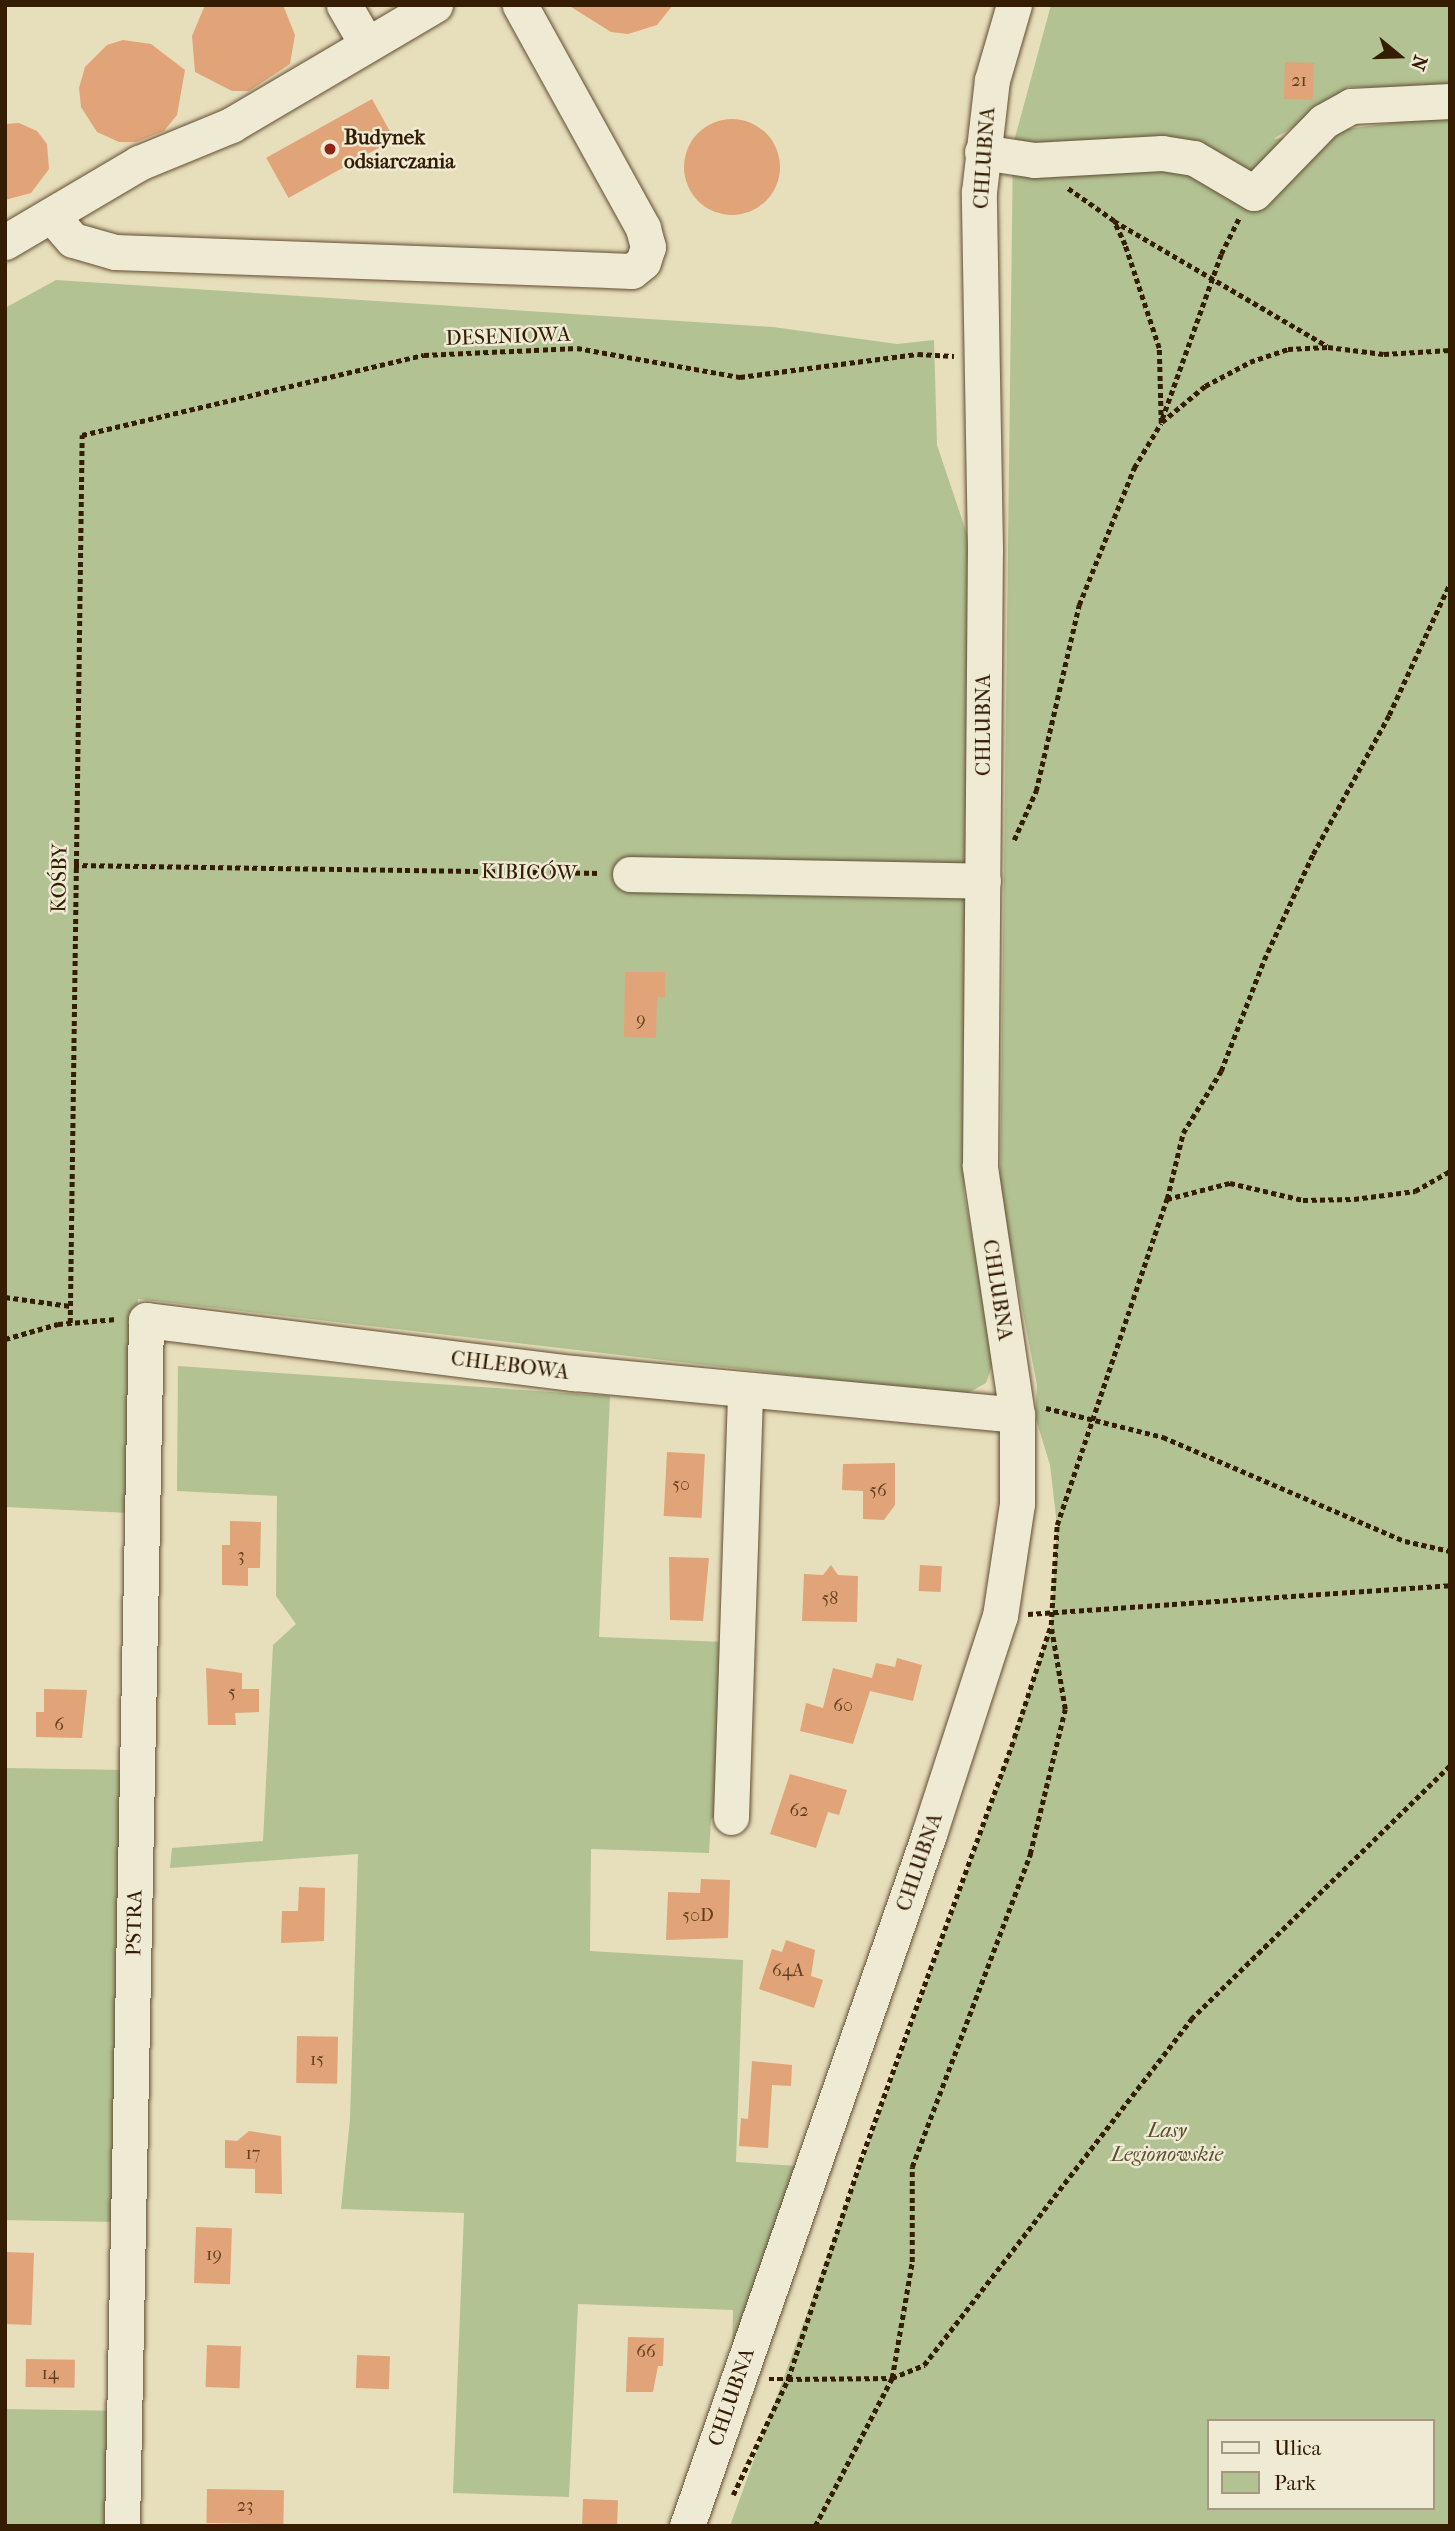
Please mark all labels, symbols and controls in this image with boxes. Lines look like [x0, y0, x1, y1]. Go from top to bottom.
north arrow [1364, 21, 1434, 91]
text: N [1406, 52, 1432, 73]
house number: 21 [1291, 70, 1307, 92]
street label: CHLUBNA [968, 106, 1000, 210]
place label: Budynek odsiarczania [344, 124, 455, 174]
marker: Budynek odsiarczania [322, 141, 338, 157]
street label: DESENIOWA [445, 321, 571, 351]
street label: CHLUBNA [970, 674, 996, 776]
street label: KOŚBY [46, 843, 72, 913]
street label: KIBICÓW [481, 859, 577, 885]
house number: 9 [636, 1009, 646, 1031]
street label: CHLUBNA [978, 1238, 1018, 1342]
street label: CHLEBOWA [449, 1345, 571, 1385]
house number: 50 [672, 1474, 690, 1496]
house number: 56 [869, 1480, 887, 1502]
house number: 3 [237, 1545, 245, 1567]
house number: 58 [822, 1588, 838, 1610]
house number: 5 [228, 1682, 236, 1704]
house number: 60 [833, 1695, 853, 1717]
house number: 6 [54, 1714, 64, 1736]
house number: 62 [789, 1800, 809, 1822]
street label: CHLUBNA [890, 1810, 948, 1914]
street label: PSTRA [121, 1890, 147, 1956]
house number: 50D [682, 1905, 714, 1927]
house number: 64A [772, 1960, 804, 1982]
house number: 15 [310, 2049, 324, 2071]
park label: Lasy Legionowskie [1111, 2117, 1223, 2167]
house number: 17 [245, 2143, 261, 2165]
house number: 19 [206, 2244, 222, 2266]
house number: 66 [636, 2341, 656, 2363]
street label: CHLUBNA [702, 2345, 760, 2449]
house number: 14 [41, 2363, 59, 2385]
legend [1206, 2419, 1434, 2510]
text: Ulica [1274, 2436, 1321, 2460]
text: Park [1274, 2471, 1316, 2495]
house number: 23 [237, 2495, 253, 2517]

